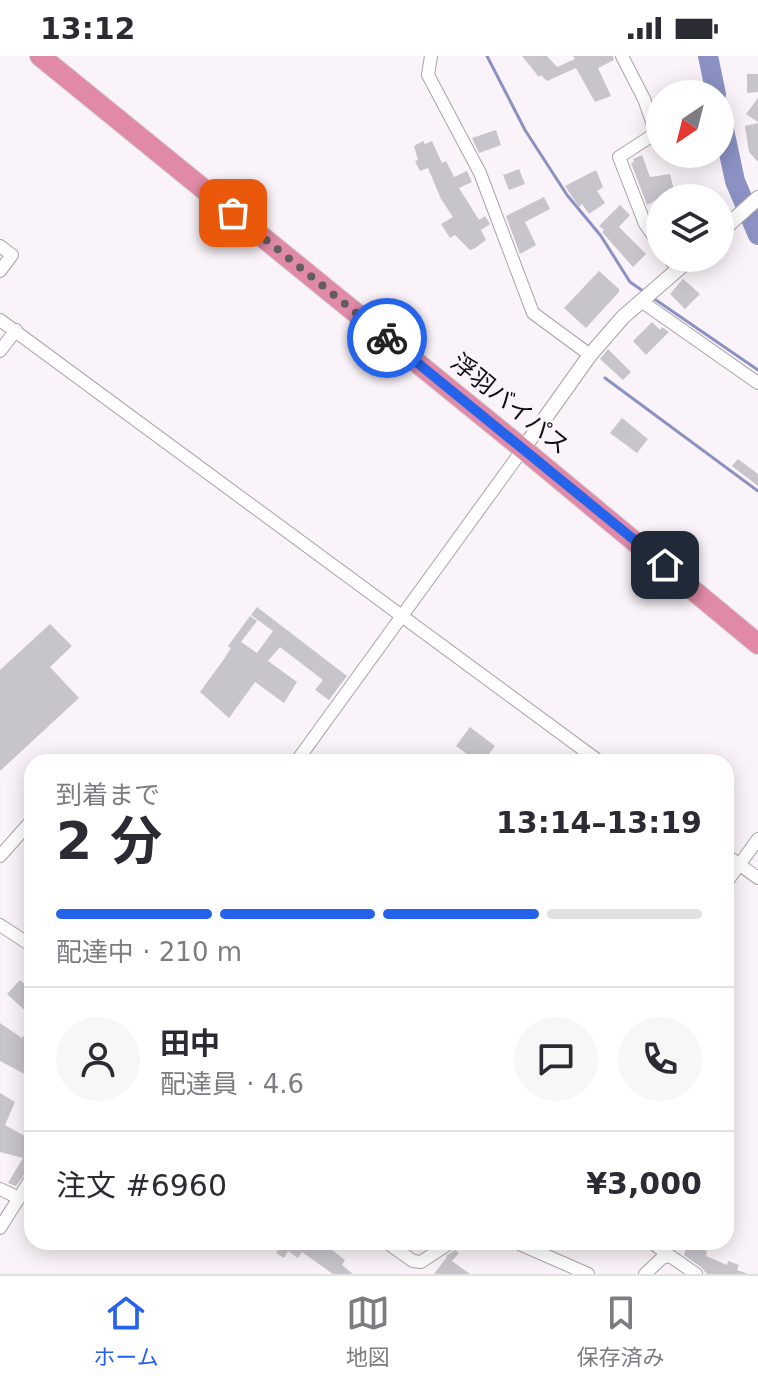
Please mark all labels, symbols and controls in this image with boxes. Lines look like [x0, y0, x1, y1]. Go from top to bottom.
text: 13:12 [40, 11, 136, 46]
north arrow [646, 80, 734, 168]
map controls [646, 80, 734, 272]
pin [199, 179, 267, 247]
button: layers [646, 184, 734, 272]
icon: bag [211, 191, 255, 235]
courier [347, 298, 427, 378]
icon: bike [365, 316, 409, 360]
street label: 浮羽バイパス [445, 348, 575, 460]
pin [631, 531, 699, 599]
icon: home [643, 543, 687, 587]
text: 到着まで [56, 780, 160, 810]
text: 13:14–13:19 [496, 805, 702, 840]
text: 2 分 [56, 811, 162, 871]
text: 配達中 · 210 m [56, 937, 242, 967]
button: person [56, 1017, 140, 1101]
button: chat [514, 1017, 598, 1101]
button: phone [618, 1017, 702, 1101]
text: 田中 [160, 1026, 220, 1061]
text: 配達員 · 4.6 [160, 1069, 304, 1099]
text: ¥3,000 [586, 1166, 702, 1201]
text: 注文 #6960 [56, 1168, 227, 1203]
tab: ホーム [93, 1291, 159, 1371]
tab: 地図 [346, 1291, 390, 1371]
tab: 保存済み [577, 1291, 665, 1371]

